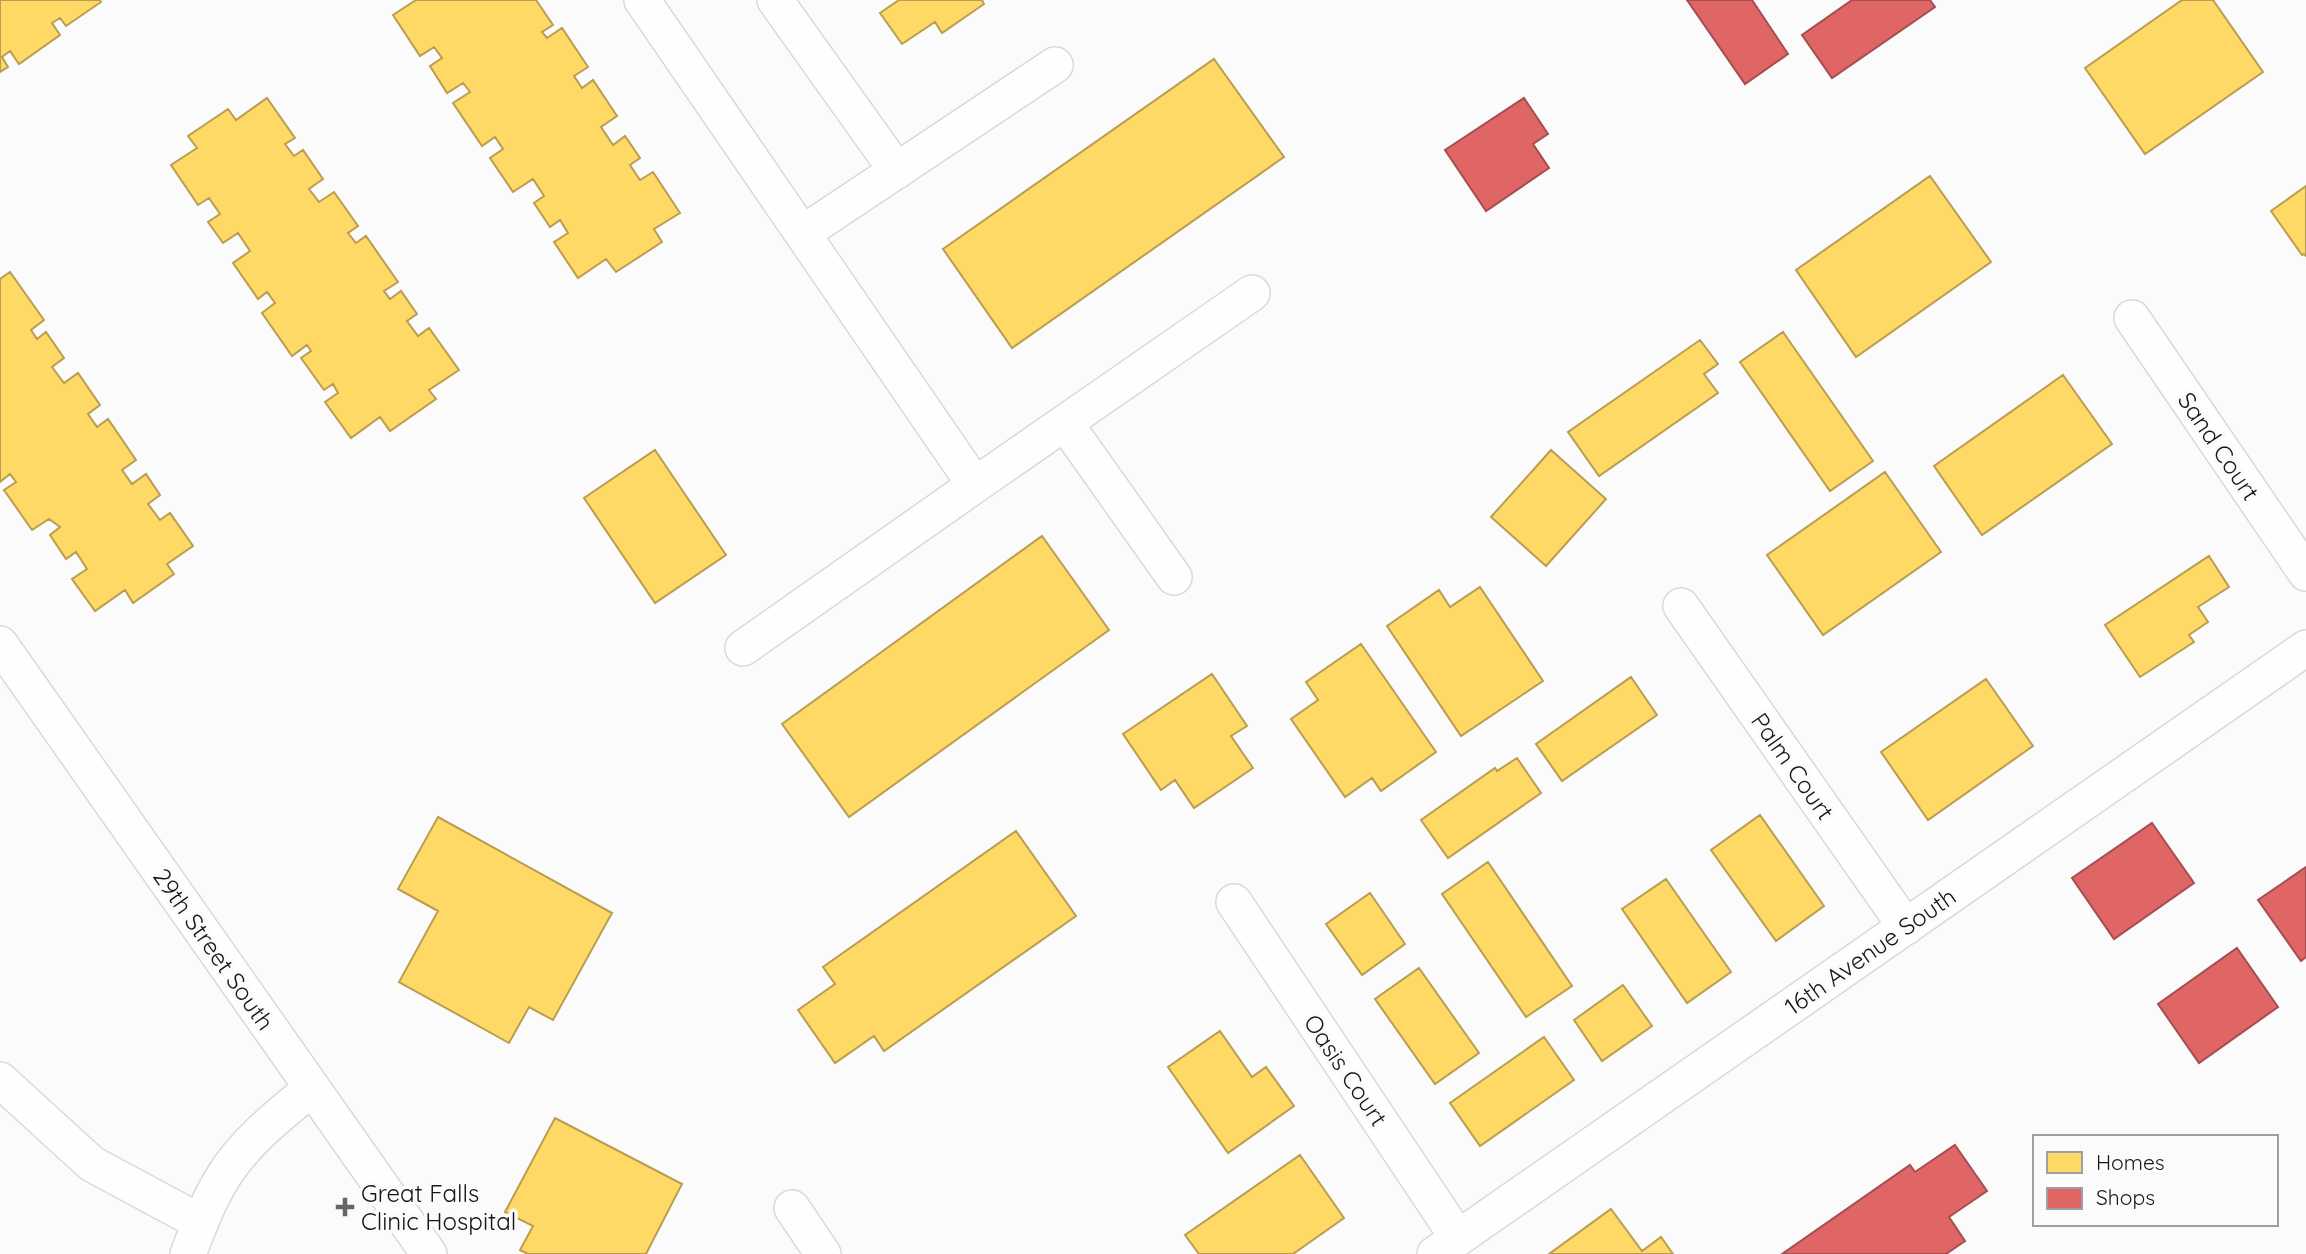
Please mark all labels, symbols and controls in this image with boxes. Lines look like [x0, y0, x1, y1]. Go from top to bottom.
street label: Sand Court [2172, 386, 2266, 506]
street label: Palm Court [1745, 707, 1841, 825]
street label: 29th Street South [147, 862, 281, 1036]
street label: 16th Avenue South [1779, 881, 1961, 1021]
street label: Oasis Court [1298, 1008, 1394, 1132]
legend [2033, 1135, 2278, 1226]
text: Homes [2096, 1149, 2165, 1175]
place label: Great Falls Clinic Hospital [361, 1178, 516, 1236]
text: Shops [2096, 1184, 2155, 1210]
marker: Great Falls Clinic Hospital [335, 1197, 355, 1217]

